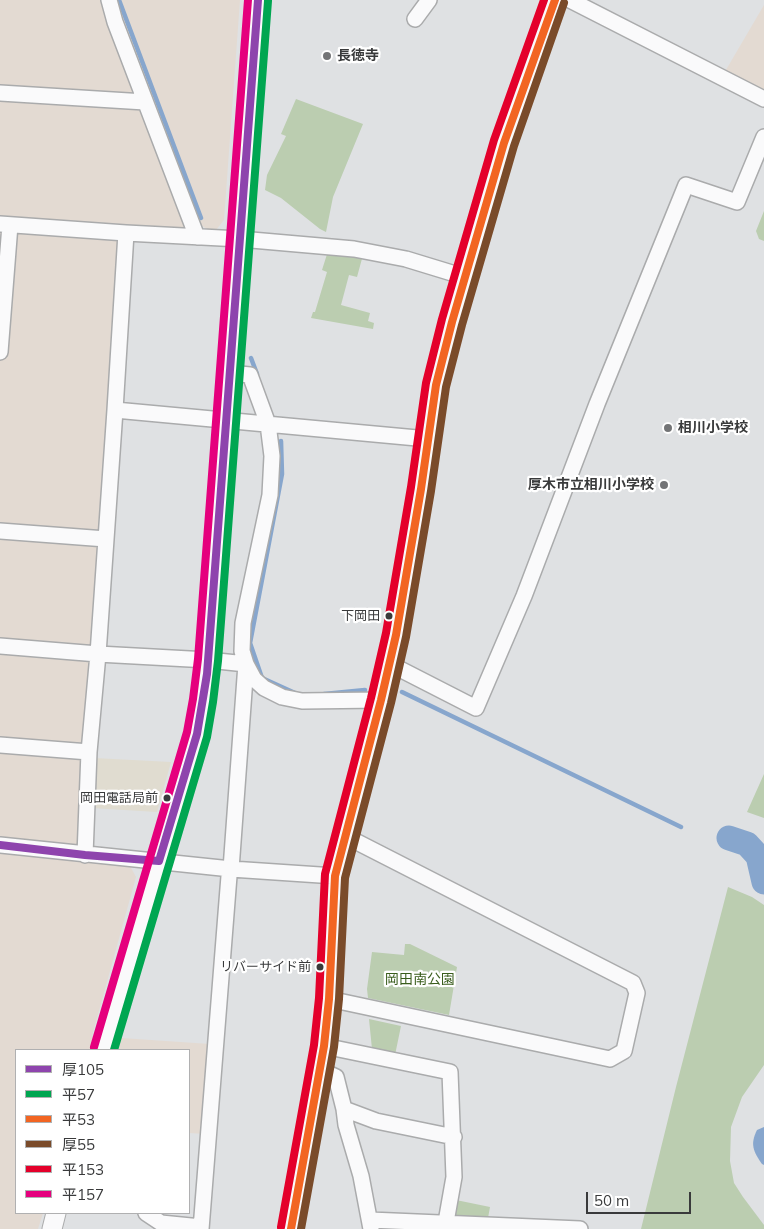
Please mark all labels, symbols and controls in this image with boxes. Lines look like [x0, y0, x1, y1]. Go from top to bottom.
place label: 長徳寺 [337, 48, 379, 64]
marker: 長徳寺 [321, 50, 333, 62]
place label: 相川小学校 [678, 420, 748, 436]
marker: 相川小学校 [662, 422, 674, 434]
place label: 厚木市立相川小学校 [528, 477, 654, 493]
marker: 厚木市立相川小学校 [658, 479, 670, 491]
place label: 下岡田 [341, 608, 380, 624]
marker: 下岡田 [384, 611, 394, 621]
place label: 岡田電話局前 [80, 790, 158, 806]
marker: 岡田電話局前 [162, 793, 172, 803]
place label: リバーサイド前 [220, 959, 311, 975]
marker: リバーサイド前 [315, 962, 325, 972]
park label: 岡田南公園 [385, 972, 455, 988]
legend [15, 1049, 190, 1214]
text: 厚105 [62, 1060, 104, 1079]
text: 平57 [62, 1085, 95, 1104]
text: 平53 [62, 1110, 95, 1129]
text: 厚55 [62, 1135, 95, 1154]
text: 平153 [62, 1160, 104, 1179]
scale bar [589, 1182, 694, 1214]
text: 平157 [62, 1185, 104, 1204]
text: 50 m [594, 1191, 629, 1210]

